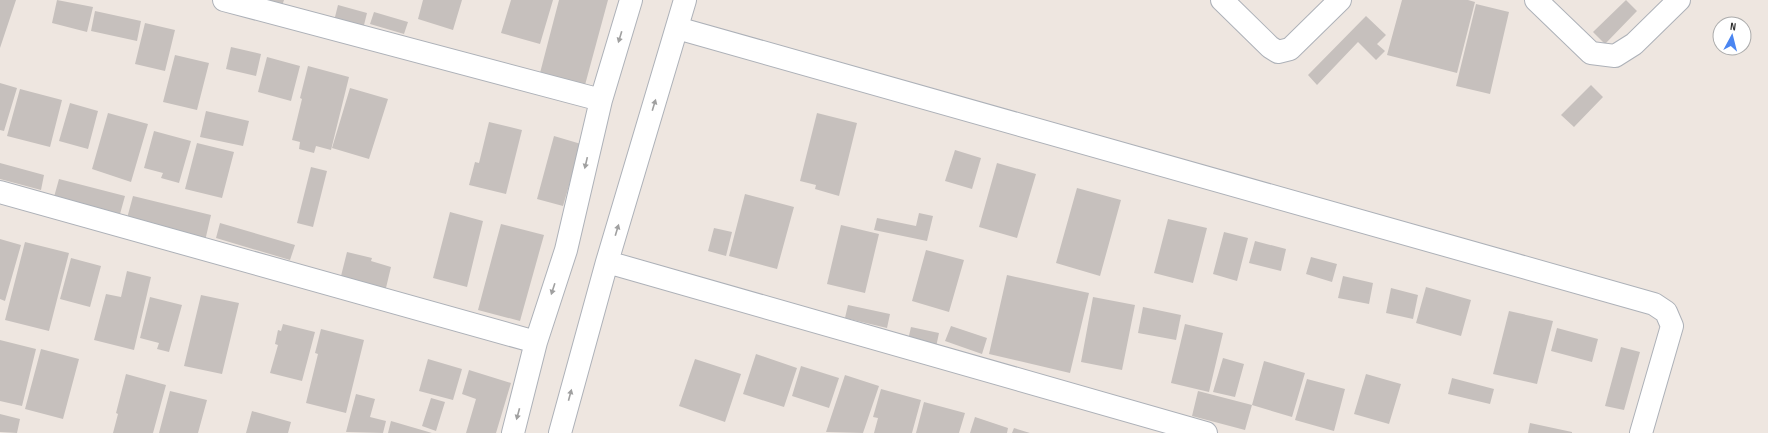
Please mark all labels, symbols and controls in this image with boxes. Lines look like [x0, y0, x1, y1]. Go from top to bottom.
north arrow [1712, 16, 1752, 56]
text: N [1729, 20, 1737, 33]
one-way arrow [617, 32, 623, 44]
one-way arrow [651, 99, 657, 111]
one-way arrow [583, 157, 589, 169]
one-way arrow [614, 224, 620, 236]
one-way arrow [550, 283, 556, 295]
one-way arrow [567, 389, 573, 401]
one-way arrow [515, 408, 521, 420]

